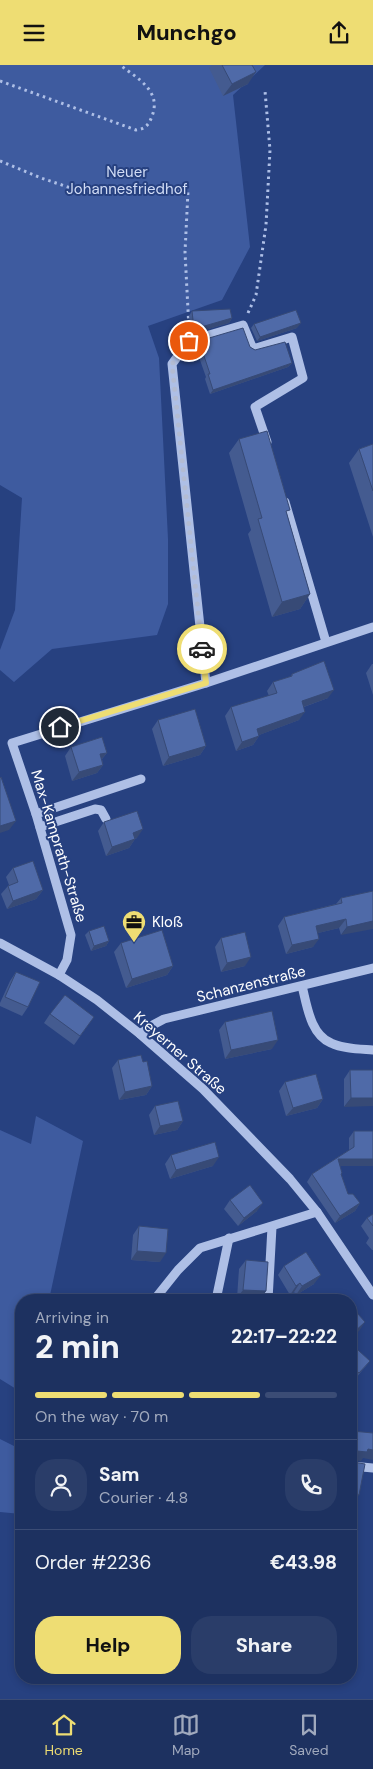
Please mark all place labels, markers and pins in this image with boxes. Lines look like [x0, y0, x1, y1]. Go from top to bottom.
pin [168, 320, 210, 362]
pin [39, 706, 81, 748]
office icon: Kloß [121, 909, 147, 943]
place label: Kloß [152, 912, 183, 932]

